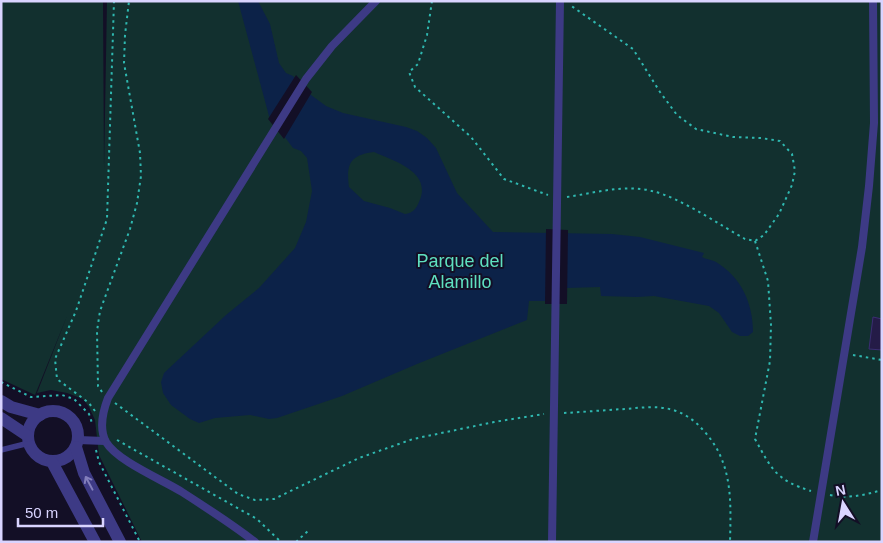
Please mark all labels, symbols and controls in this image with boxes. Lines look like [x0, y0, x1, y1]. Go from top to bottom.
park label: Parque del Alamillo [416, 251, 504, 292]
one-way arrow [84, 476, 93, 491]
north arrow [818, 478, 868, 528]
text: N [834, 481, 847, 499]
scale bar [18, 496, 102, 528]
text: 50 m [25, 504, 58, 521]

